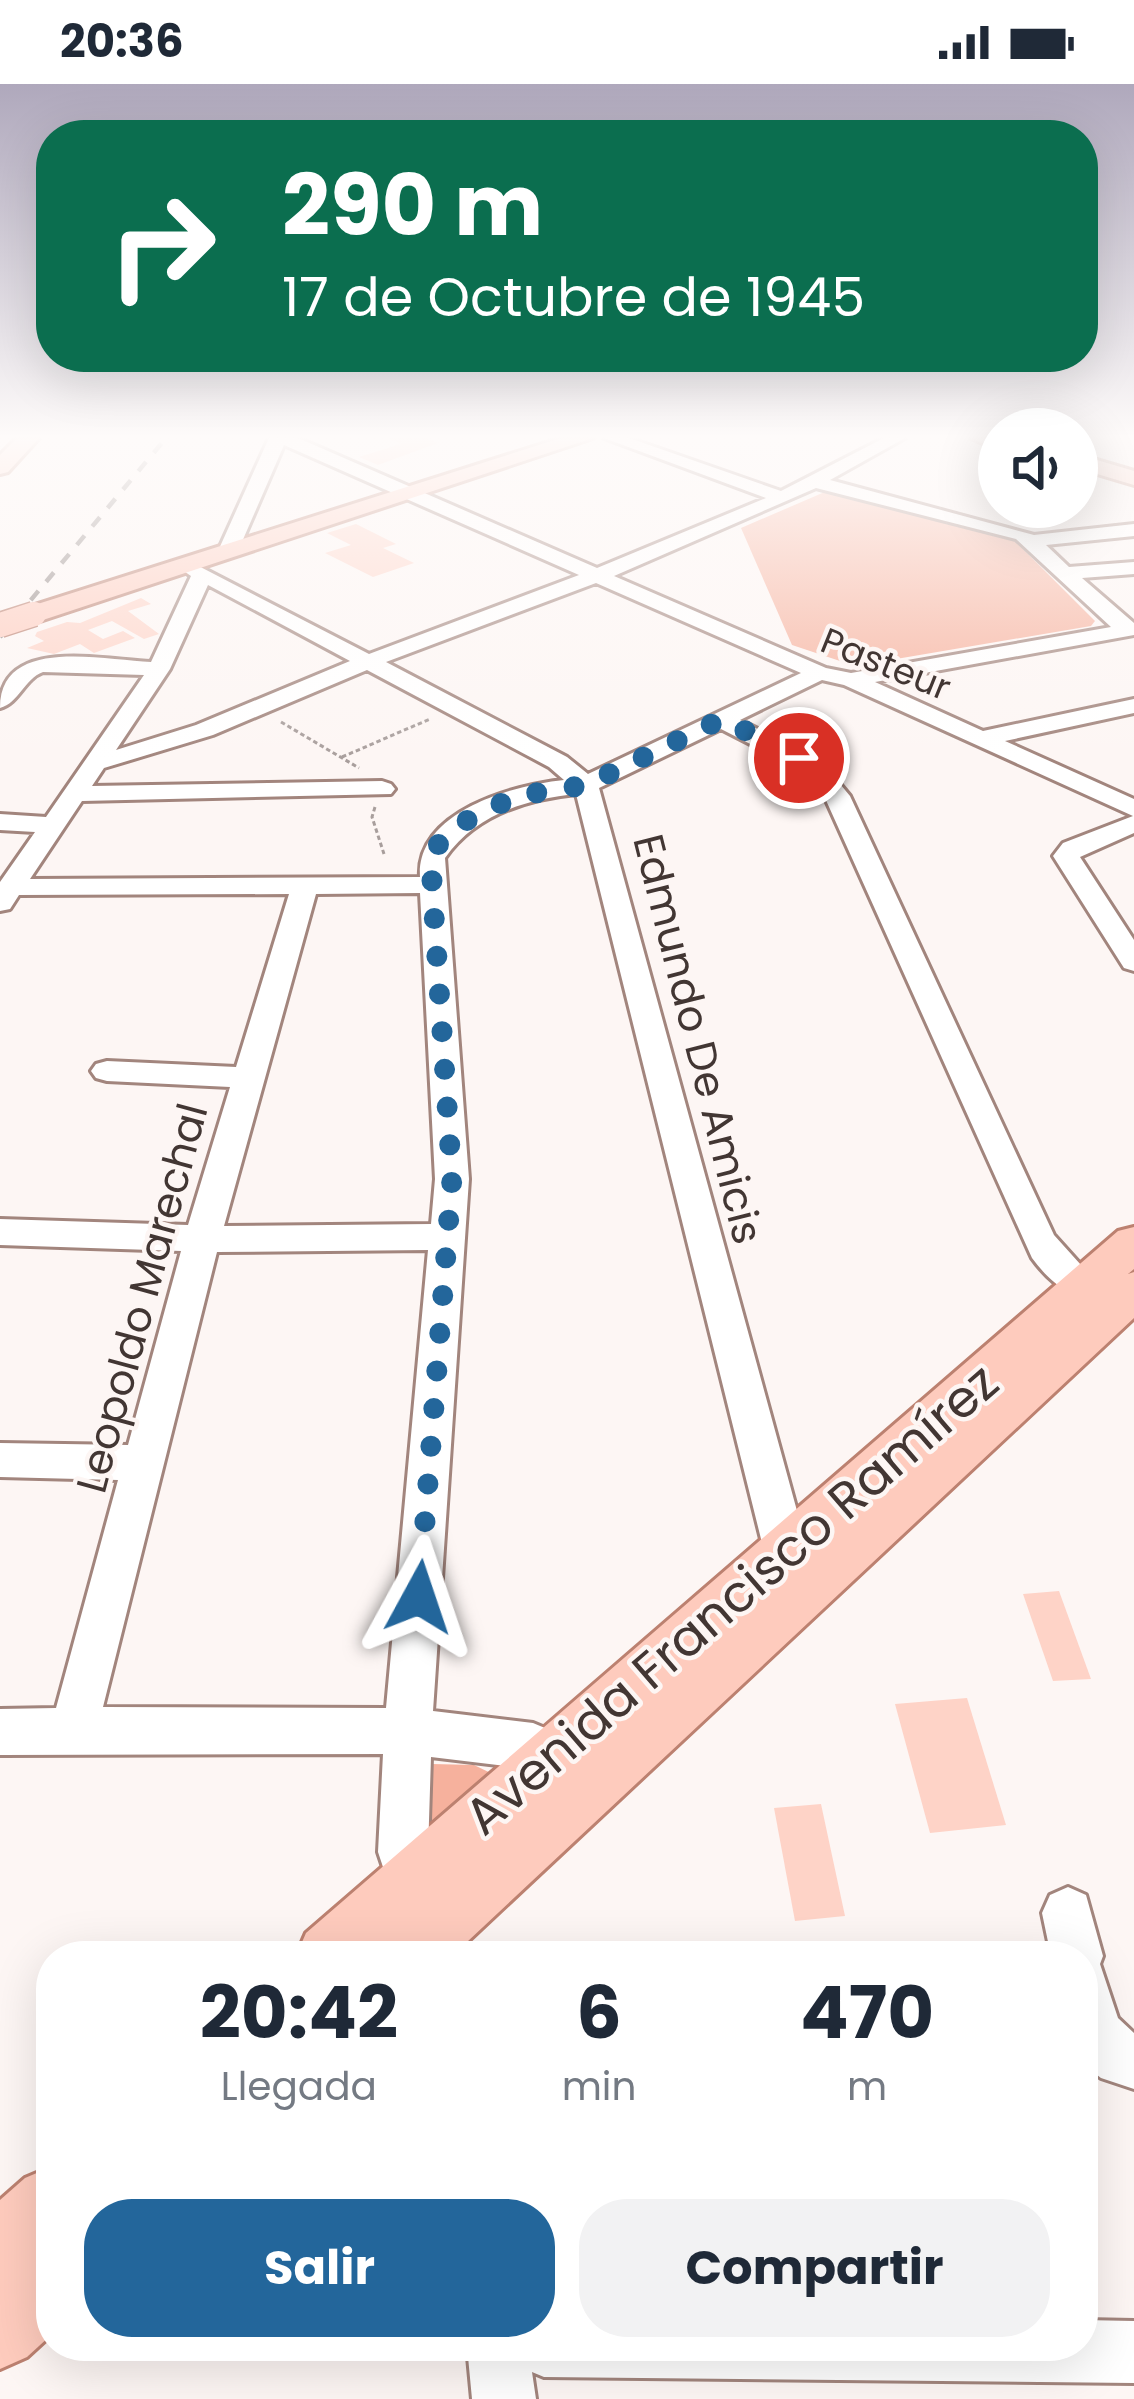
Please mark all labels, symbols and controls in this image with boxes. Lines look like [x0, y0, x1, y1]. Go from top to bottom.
text: 20:36 [60, 10, 184, 73]
text: 290 m [282, 147, 543, 264]
icon: right [84, 168, 240, 324]
text: 17 de Octubre de 1945 [282, 259, 865, 335]
map controls [978, 408, 1098, 528]
button: sound [978, 408, 1098, 528]
street label: Pasteur [813, 615, 959, 713]
pin [748, 707, 850, 809]
icon: arrive [766, 725, 832, 791]
street label: Edmundo De Amicis [619, 828, 777, 1250]
street label: Leopoldo Marechal [62, 1097, 222, 1499]
street label: Avenida Francisco Ramírez [449, 1347, 1013, 1851]
position arrow [356, 1534, 482, 1660]
text: 20:42 [200, 1962, 398, 2063]
text: 6 [576, 1962, 622, 2063]
text: 470 [800, 1962, 934, 2063]
text: Llegada [221, 2059, 377, 2114]
text: min [562, 2059, 636, 2114]
text: m [847, 2059, 887, 2114]
button: Salir [84, 2199, 555, 2337]
button: Compartir [579, 2199, 1050, 2337]

